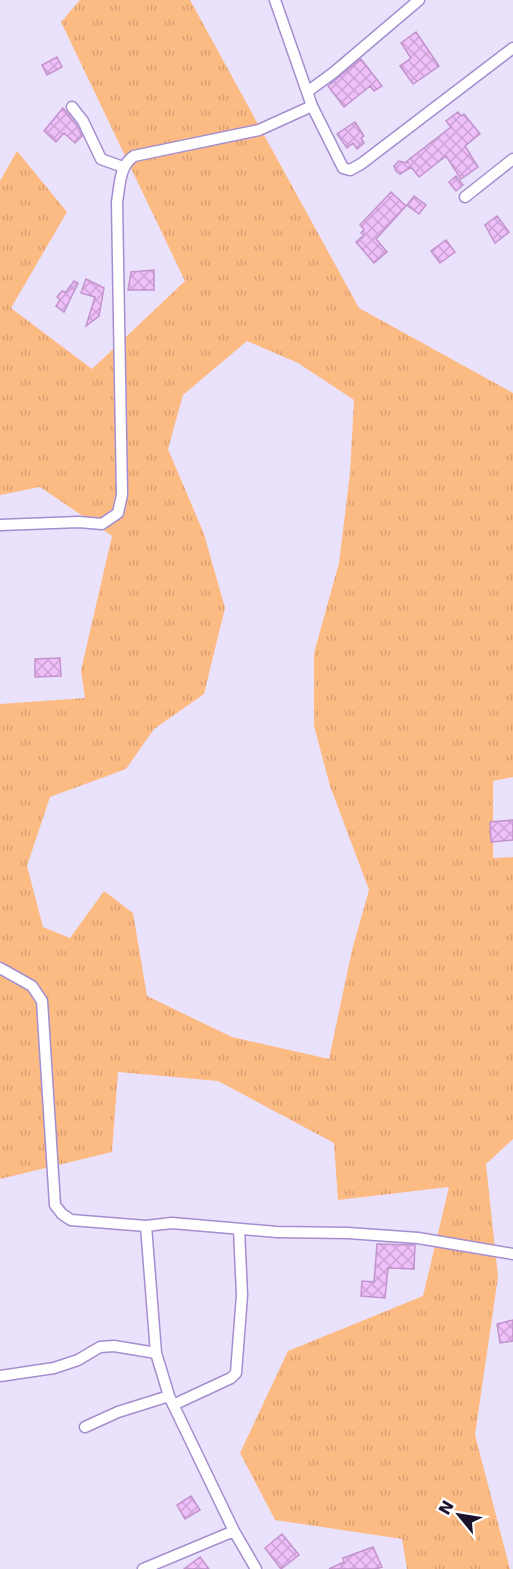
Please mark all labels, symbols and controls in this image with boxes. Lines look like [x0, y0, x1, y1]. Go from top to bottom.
north arrow [429, 1485, 489, 1545]
text: N [435, 1497, 458, 1518]

